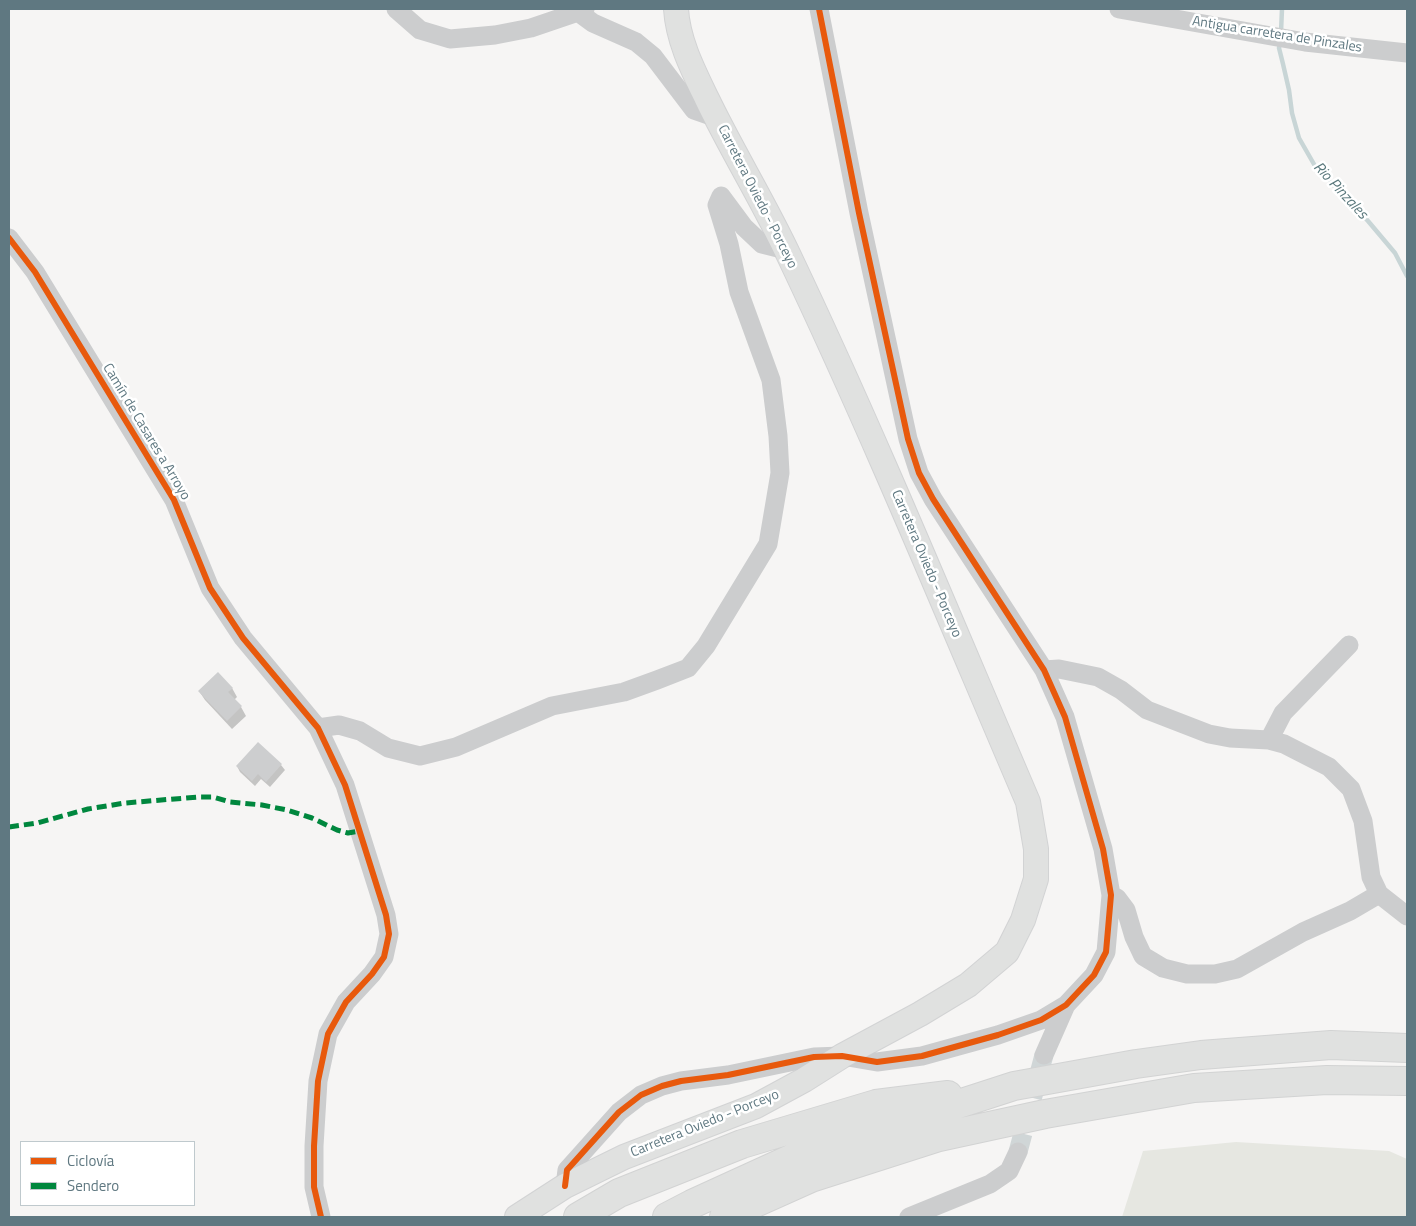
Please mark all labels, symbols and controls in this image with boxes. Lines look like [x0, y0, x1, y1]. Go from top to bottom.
street label: Antigua carretera de Pinzales [1191, 13, 1363, 57]
street label: Carretera Oviedo - Porceyo [714, 123, 800, 271]
water label: Rio Pinzales [1309, 159, 1371, 223]
street label: Camín de Casares a Arroyo [99, 361, 193, 503]
street label: Carretera Oviedo - Porceyo [887, 488, 965, 640]
street label: Carretera Oviedo - Porceyo [628, 1086, 782, 1162]
legend [20, 1141, 195, 1206]
text: Ciclovía [67, 1149, 114, 1172]
text: Sendero [67, 1174, 119, 1197]

